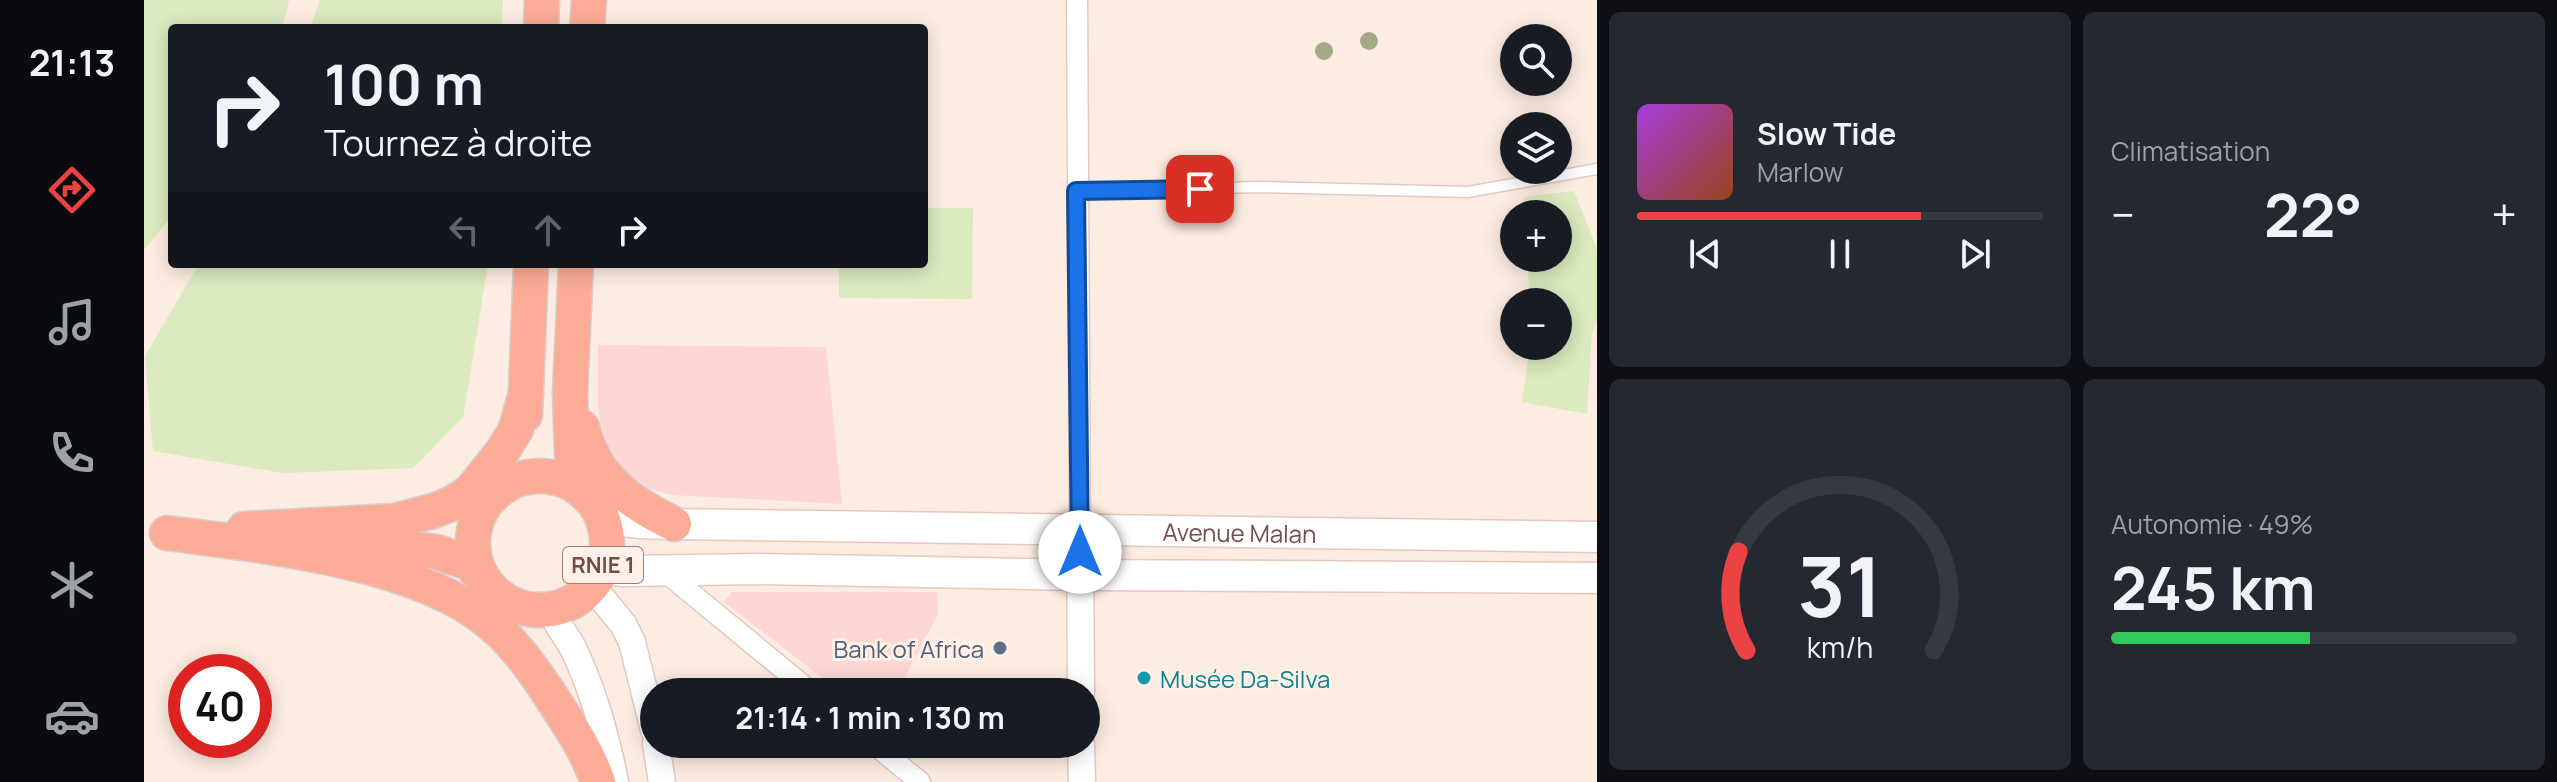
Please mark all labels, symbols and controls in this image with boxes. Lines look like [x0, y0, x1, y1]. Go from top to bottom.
map controls [1500, 24, 1572, 360]
button: search [1500, 24, 1572, 96]
text: 21:13 [29, 38, 115, 87]
text: 100 m [324, 45, 484, 122]
icon: right [192, 56, 296, 160]
button: layers [1500, 112, 1572, 184]
text: Slow Tide [1757, 113, 1896, 154]
text: Tournez à droite [324, 118, 592, 167]
text: Climatisation [2111, 133, 2270, 169]
text: Marlow [1757, 154, 1844, 190]
pin [1166, 155, 1234, 223]
icon: directions [44, 162, 100, 218]
icon: arrive [1178, 167, 1222, 211]
text: 22° [2264, 173, 2362, 255]
text: − [2111, 184, 2135, 244]
text: + [2492, 184, 2517, 244]
button: + [1500, 200, 1572, 272]
icon: left [442, 208, 486, 252]
icon: ahead [526, 208, 570, 252]
icon: right [610, 208, 654, 252]
icon: previous [1683, 232, 1727, 276]
icon: pause [1818, 232, 1862, 276]
icon: next [1953, 232, 1997, 276]
button: − [1500, 288, 1572, 360]
icon: music [44, 294, 100, 350]
icon: phone [44, 425, 100, 481]
text: Autonomie · 49% [2111, 506, 2313, 542]
position arrow [1038, 510, 1122, 594]
street label: Avenue Malan [1162, 514, 1317, 550]
text: 31 [1798, 527, 1882, 641]
text: 245 km [2111, 546, 2315, 628]
road number: RNIE 1 [563, 547, 643, 583]
icon: climate [44, 557, 100, 613]
text: km/h [1807, 628, 1873, 667]
place label: Bank of Africa [834, 632, 984, 665]
marker: Bank of Africa [991, 639, 1009, 657]
speed limit sign: 40 [168, 654, 272, 758]
place label: Musée Da-Silva [1160, 662, 1330, 695]
marker: Musée Da-Silva [1135, 669, 1153, 687]
icon: car [44, 688, 100, 744]
text: 21:14 · 1 min · 130 m [735, 697, 1005, 738]

